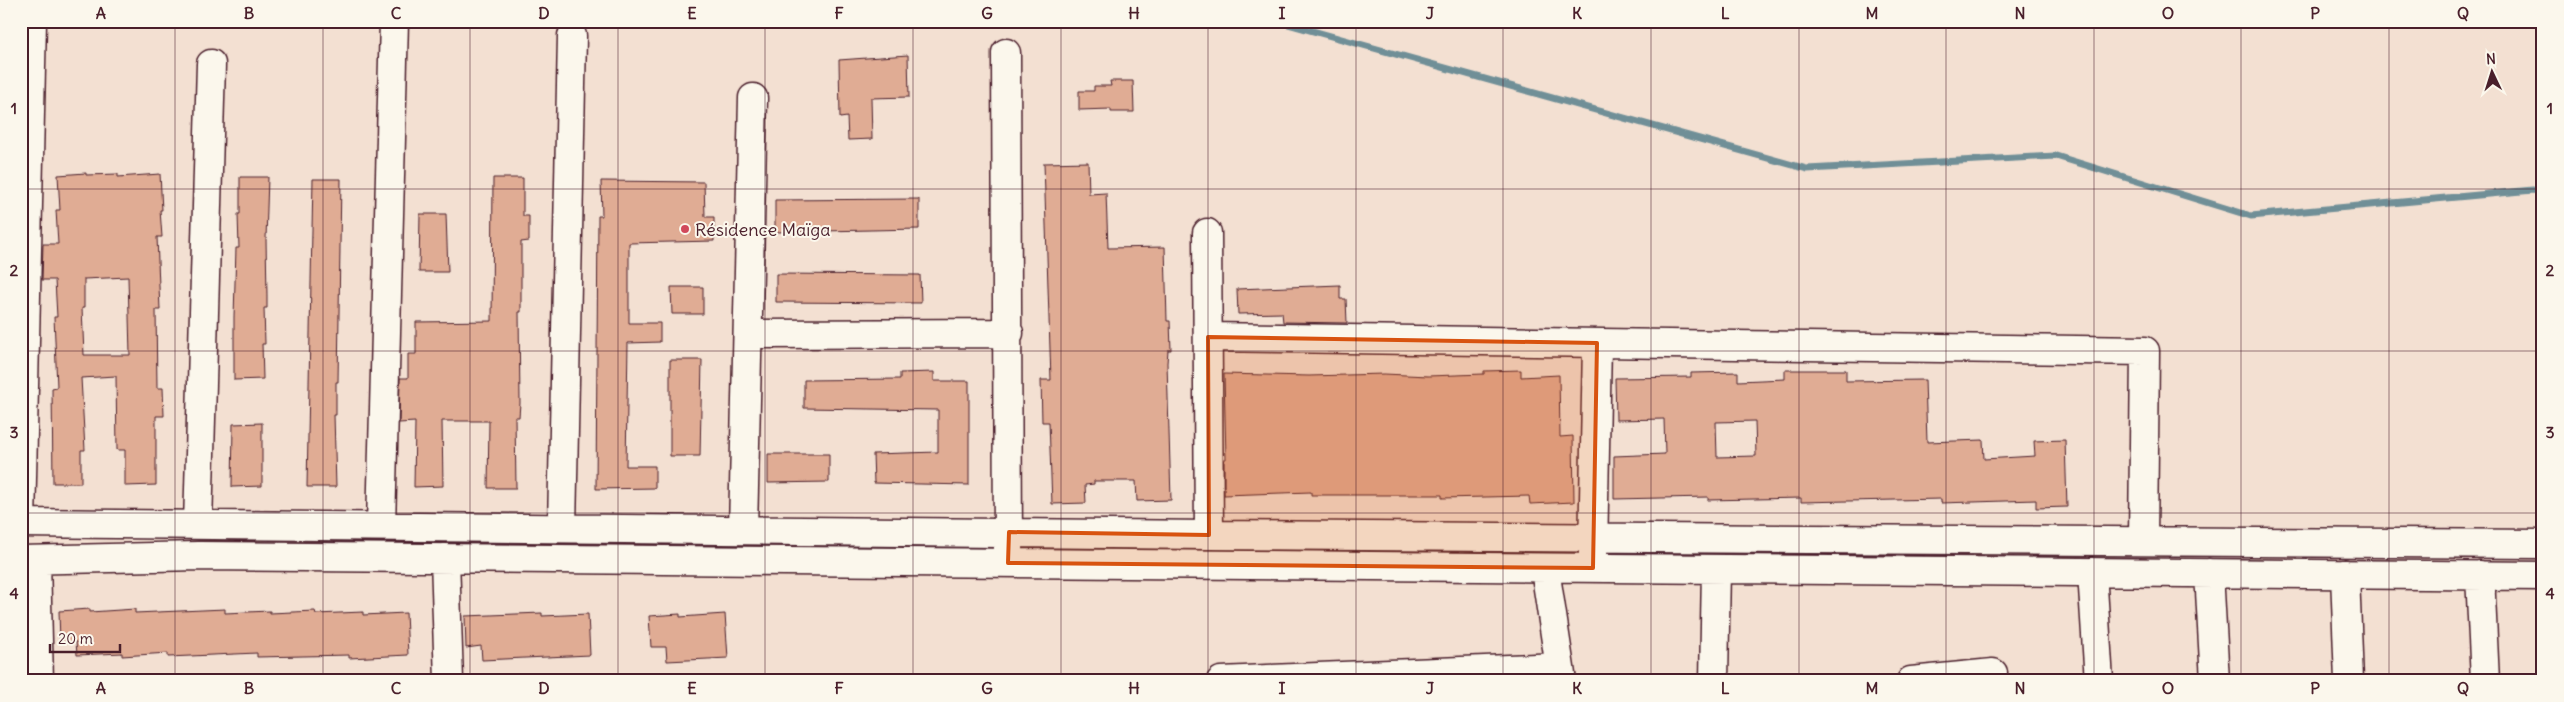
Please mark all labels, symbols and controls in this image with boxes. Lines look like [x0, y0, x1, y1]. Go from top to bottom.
text: A [96, 3, 106, 23]
text: B [244, 3, 255, 23]
text: C [391, 3, 402, 23]
text: D [538, 3, 550, 23]
text: E [687, 3, 697, 23]
text: F [834, 3, 844, 23]
text: G [981, 3, 993, 23]
text: H [1128, 3, 1140, 23]
text: I [1279, 3, 1286, 23]
text: J [1426, 3, 1435, 23]
text: K [1572, 3, 1582, 23]
text: L [1721, 3, 1730, 23]
text: M [1866, 3, 1879, 23]
text: N [2014, 3, 2026, 23]
text: O [2162, 3, 2174, 23]
text: P [2310, 3, 2320, 23]
text: Q [2457, 3, 2469, 23]
north arrow [2466, 48, 2516, 98]
text: N [2486, 50, 2497, 68]
text: 1 [11, 98, 17, 118]
text: 1 [2547, 98, 2553, 118]
place label: Résidence Maïga [695, 218, 831, 241]
marker: Résidence Maïga [679, 223, 691, 235]
text: 2 [10, 260, 19, 280]
text: 2 [2546, 260, 2555, 280]
text: 3 [9, 422, 19, 442]
text: 3 [2545, 422, 2555, 442]
text: 4 [9, 583, 19, 603]
text: 4 [2545, 583, 2555, 603]
scale bar [50, 622, 120, 654]
text: 20 m [58, 629, 93, 648]
text: A [96, 678, 106, 698]
text: B [244, 678, 255, 698]
text: C [391, 678, 402, 698]
text: D [538, 678, 550, 698]
text: E [687, 678, 697, 698]
text: F [834, 678, 844, 698]
text: G [981, 678, 993, 698]
text: H [1128, 678, 1140, 698]
text: I [1279, 678, 1286, 698]
text: J [1426, 678, 1435, 698]
text: K [1572, 678, 1582, 698]
text: L [1721, 678, 1730, 698]
text: M [1866, 678, 1879, 698]
text: N [2014, 678, 2026, 698]
text: O [2162, 678, 2174, 698]
text: P [2310, 678, 2320, 698]
text: Q [2457, 678, 2469, 698]

